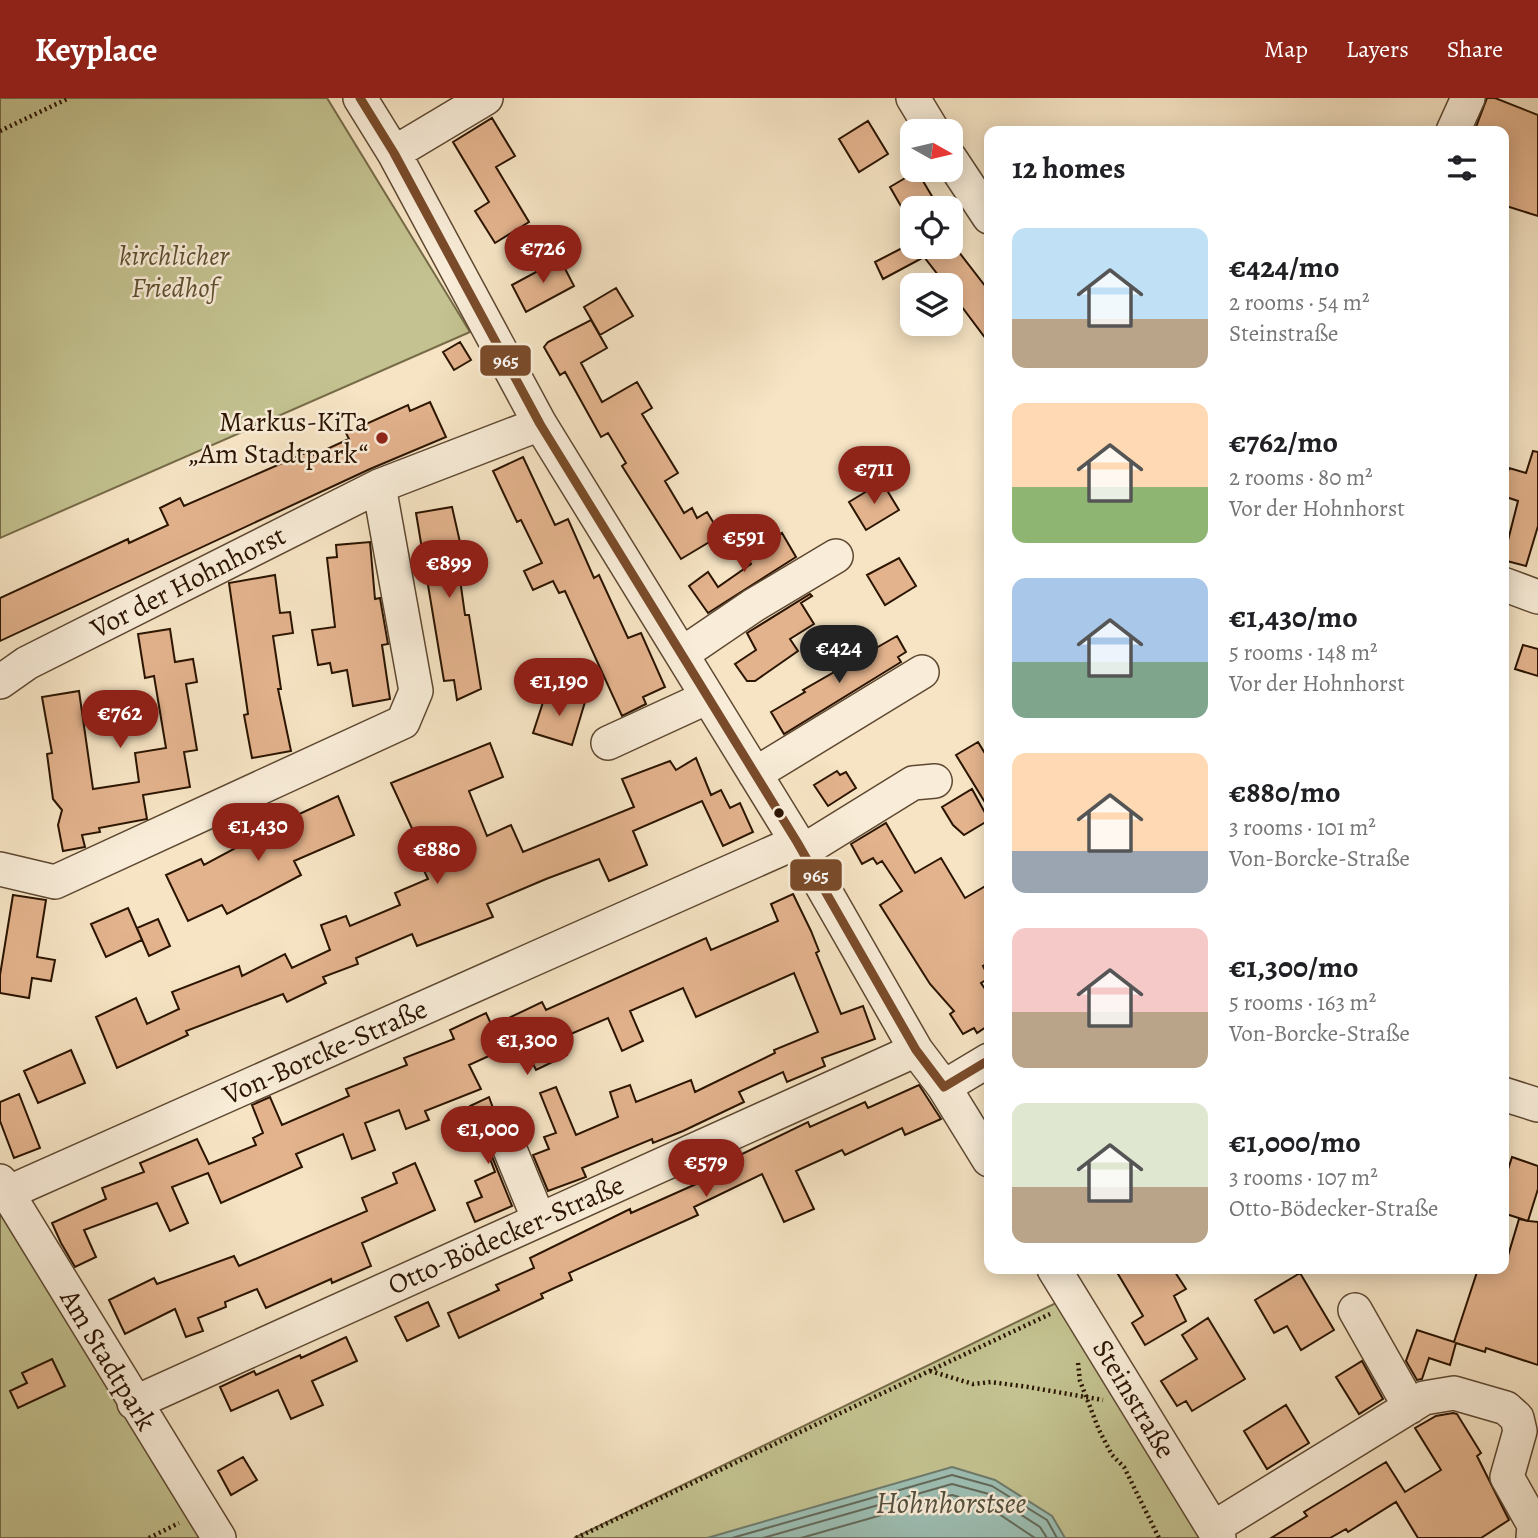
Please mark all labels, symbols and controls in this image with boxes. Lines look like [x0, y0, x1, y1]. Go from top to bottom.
text: Keyplace [35, 27, 157, 72]
text: Map [1264, 33, 1308, 65]
text: Layers [1346, 33, 1409, 65]
text: Share [1447, 33, 1503, 65]
north arrow [900, 119, 962, 182]
map controls [900, 119, 963, 336]
text: 12 homes [1012, 148, 1125, 188]
icon: filters [1443, 149, 1481, 187]
button: locate [900, 196, 963, 259]
pin: €726 [502, 226, 584, 285]
text: €726 [521, 232, 565, 263]
park label: kirchlicher Friedhof [119, 237, 230, 307]
text: €424/mo [1229, 247, 1339, 287]
icon: home [1068, 256, 1152, 340]
button: layers [900, 273, 963, 336]
text: 2 rooms · 54 m² [1229, 287, 1370, 318]
text: Steinstraße [1229, 318, 1338, 349]
line badge: 965 [479, 344, 532, 377]
text: 965 [493, 348, 519, 374]
place label: Markus-KiTa „Am Stadtpark“ [188, 403, 368, 473]
text: €762/mo [1229, 422, 1338, 462]
marker: Markus-KiTa „Am Stadtpark“ [374, 430, 390, 446]
icon: home [1068, 431, 1152, 515]
pin: €711 [833, 446, 915, 506]
text: €711 [854, 453, 894, 484]
text: 2 rooms · 80 m² [1229, 462, 1373, 493]
text: Vor der Hohnhorst [1229, 493, 1405, 524]
pin: €591 [703, 514, 785, 574]
street label: Vor der Hohnhorst [83, 517, 292, 648]
text: €591 [723, 521, 765, 552]
pin: €899 [408, 540, 490, 600]
text: €899 [426, 547, 472, 578]
text: €1,430/mo [1229, 597, 1358, 637]
icon: home [1068, 606, 1152, 690]
pin: €424 [798, 626, 880, 685]
text: €424 [816, 632, 862, 663]
text: 5 rooms · 148 m² [1229, 637, 1378, 668]
pin: €1,190 [502, 658, 616, 718]
text: €1,190 [530, 665, 588, 696]
text: Vor der Hohnhorst [1229, 668, 1405, 699]
pin: €762 [79, 690, 161, 750]
text: €762 [98, 697, 142, 728]
text: €880/mo [1229, 772, 1341, 812]
icon: home [1068, 781, 1152, 865]
pin: €1,430 [201, 804, 315, 863]
unlabelled marker [772, 806, 786, 820]
text: €1,430 [228, 810, 288, 841]
text: 3 rooms · 101 m² [1229, 812, 1376, 843]
pin: €880 [396, 826, 478, 886]
text: €880 [414, 833, 460, 864]
text: Von-Borcke-Straße [1229, 843, 1410, 874]
line badge: 965 [789, 858, 843, 892]
text: 965 [803, 863, 829, 889]
text: €1,300/mo [1229, 947, 1359, 987]
icon: home [1068, 956, 1152, 1040]
text: 5 rooms · 163 m² [1229, 987, 1376, 1018]
street label: Von-Borcke-Straße [216, 990, 433, 1115]
pin: €1,300 [470, 1018, 584, 1077]
text: Von-Borcke-Straße [1229, 1018, 1410, 1049]
text: €1,300 [497, 1024, 557, 1055]
pin: €1,000 [431, 1107, 545, 1166]
text: €1,000 [457, 1113, 519, 1144]
text: €1,000/mo [1229, 1122, 1361, 1162]
icon: home [1068, 1131, 1152, 1215]
pin: €579 [665, 1140, 747, 1199]
text: €579 [684, 1146, 728, 1177]
text: 3 rooms · 107 m² [1229, 1162, 1378, 1193]
street label: Otto-Bödecker-Straße [382, 1166, 630, 1304]
text: Otto-Bödecker-Straße [1229, 1193, 1438, 1224]
street label: Am Stadtpark [50, 1281, 165, 1438]
street label: Steinstraße [1083, 1332, 1185, 1466]
water label: Hohnhorstsee [876, 1483, 1026, 1523]

